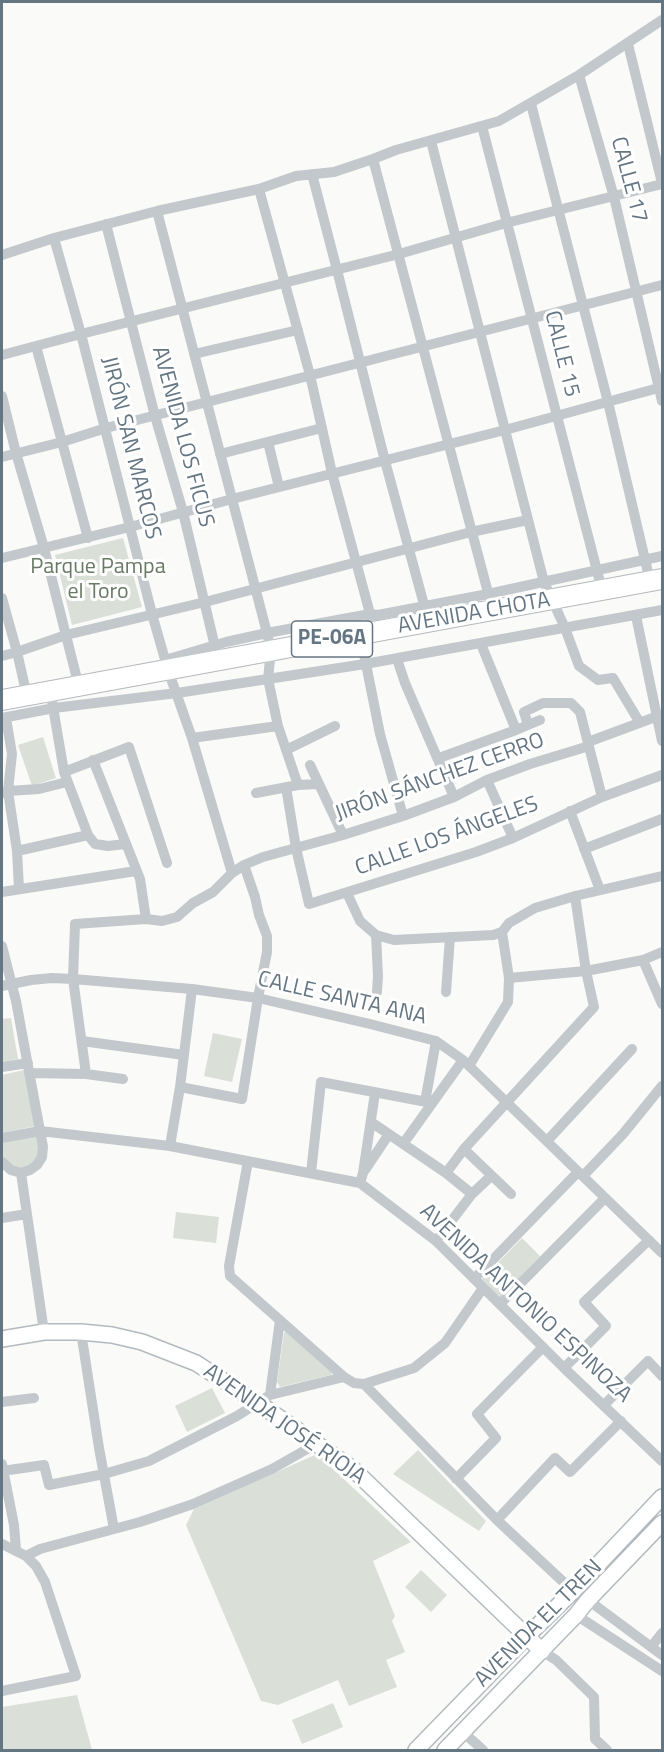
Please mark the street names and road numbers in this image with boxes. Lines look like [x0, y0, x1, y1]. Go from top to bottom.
street label: CALLE 17 [604, 134, 652, 226]
street label: CALLE 15 [538, 308, 584, 400]
street label: AVENIDA LOS FICUS [145, 344, 219, 530]
street label: JIRÓN SAN MARCOS [95, 354, 165, 542]
street label: AVENIDA CHOTA [396, 588, 552, 640]
road number: PE-06A [292, 621, 372, 657]
street label: JIRÓN SÁNCHEZ CERRO [332, 728, 548, 828]
street label: CALLE LOS ÁNGELES [352, 792, 542, 882]
street label: CALLE SANTA ANA [255, 967, 429, 1031]
street label: AVENIDA ANTONIO ESPINOZA [414, 1199, 636, 1409]
street label: AVENIDA JOSÉ RIOJA [198, 1359, 370, 1491]
street label: AVENIDA EL TREN [470, 1555, 608, 1693]

